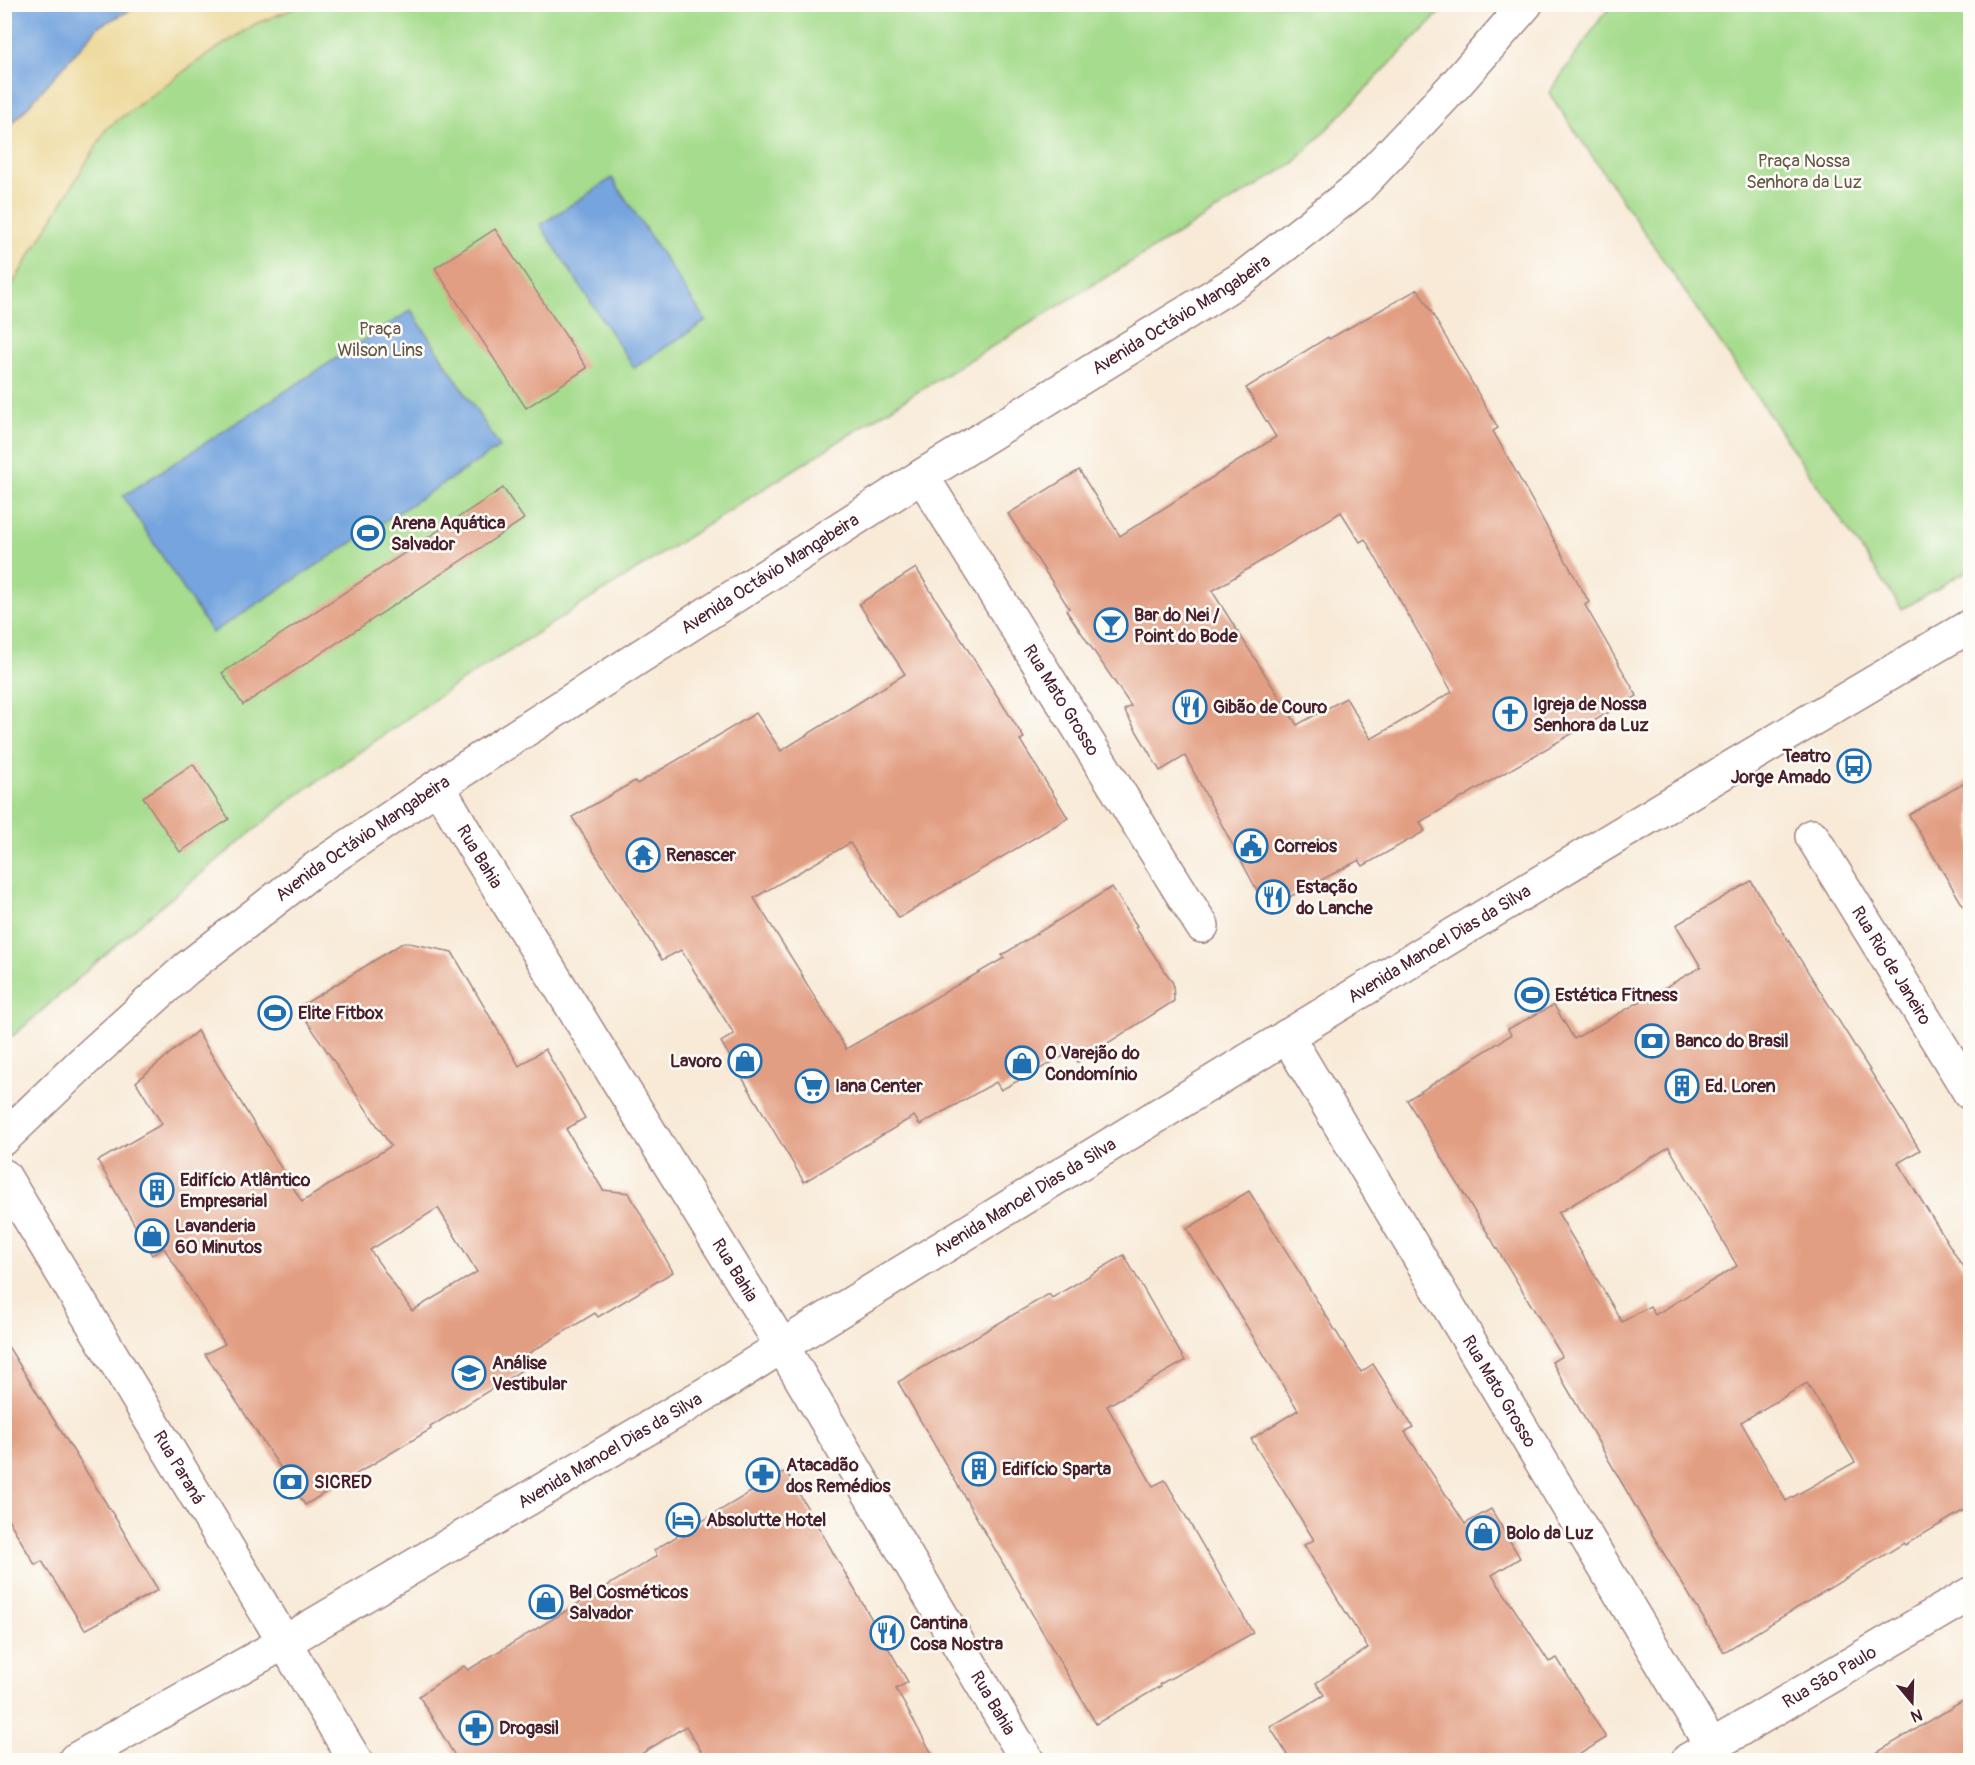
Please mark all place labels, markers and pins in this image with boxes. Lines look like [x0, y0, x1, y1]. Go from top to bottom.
place label: Arena Aquática Salvador [391, 512, 506, 556]
sports icon: Arena Aquática Salvador [350, 515, 386, 551]
place label: Bar do Nei / Point do Bode [1134, 604, 1239, 648]
bar icon: Bar do Nei / Point do Bode [1093, 607, 1129, 643]
restaurant icon: Gibão de Couro [1172, 689, 1208, 725]
place label: Igreja de Nossa Senhora da Luz [1533, 693, 1649, 737]
place label: Gibão de Couro [1213, 696, 1328, 719]
church icon: Igreja de Nossa Senhora da Luz [1492, 696, 1528, 732]
place label: Teatro Jorge Amado [1731, 745, 1831, 789]
bus stop icon: Teatro Jorge Amado [1836, 748, 1872, 784]
public building icon: Correios [1233, 828, 1269, 864]
place label: Correios [1274, 835, 1338, 858]
temple icon: Renascer [625, 837, 661, 873]
place label: Renascer [666, 844, 737, 867]
place label: Estação do Lanche [1296, 876, 1374, 920]
restaurant icon: Estação do Lanche [1255, 879, 1291, 915]
sports icon: Estética Fitness [1514, 977, 1550, 1013]
place label: Estética Fitness [1555, 984, 1679, 1007]
sports icon: Elite Fitbox [257, 995, 293, 1031]
place label: Elite Fitbox [298, 1002, 384, 1025]
bank icon: Banco do Brasil [1634, 1023, 1670, 1059]
place label: Banco do Brasil [1675, 1030, 1788, 1053]
place label: O Varejão do Condomínio [1045, 1042, 1140, 1086]
shop icon: Lavoro [727, 1043, 763, 1079]
shop icon: O Varejão do Condomínio [1004, 1045, 1040, 1081]
place label: Lavoro [670, 1050, 722, 1073]
supermarket icon: Iana Center [794, 1068, 830, 1104]
building icon: Ed. Loren [1664, 1068, 1700, 1104]
place label: Iana Center [835, 1075, 923, 1098]
place label: Ed. Loren [1705, 1075, 1776, 1098]
place label: Edifício Atlântico Empresarial [180, 1169, 311, 1213]
building icon: Edifício Atlântico Empresarial [139, 1172, 175, 1208]
place label: Lavanderia 60 Minutos [175, 1215, 263, 1259]
shop icon: Lavanderia 60 Minutos [134, 1218, 170, 1254]
place label: Análise Vestibular [492, 1352, 568, 1396]
school or university icon: Análise Vestibular [451, 1355, 487, 1391]
building icon: Edifício Sparta [961, 1451, 997, 1487]
place label: Atacadão dos Remédios [786, 1454, 891, 1498]
pharmacy icon: Atacadão dos Remédios [745, 1457, 781, 1493]
place label: Edifício Sparta [1002, 1458, 1112, 1481]
bank icon: SICRED [273, 1464, 309, 1500]
place label: SICRED [314, 1471, 372, 1494]
hotel icon: Absolutte Hotel [665, 1502, 701, 1538]
place label: Absolutte Hotel [706, 1509, 826, 1532]
shop icon: Bolo da Luz [1465, 1515, 1501, 1551]
place label: Bolo da Luz [1506, 1522, 1594, 1545]
place label: Bel Cosméticos Salvador [569, 1581, 689, 1625]
shop icon: Bel Cosméticos Salvador [528, 1584, 564, 1620]
place label: Cantina Cosa Nostra [910, 1612, 1004, 1656]
restaurant icon: Cantina Cosa Nostra [869, 1615, 905, 1651]
pharmacy icon: Drogasil [458, 1710, 494, 1746]
place label: Drogasil [499, 1717, 559, 1740]

